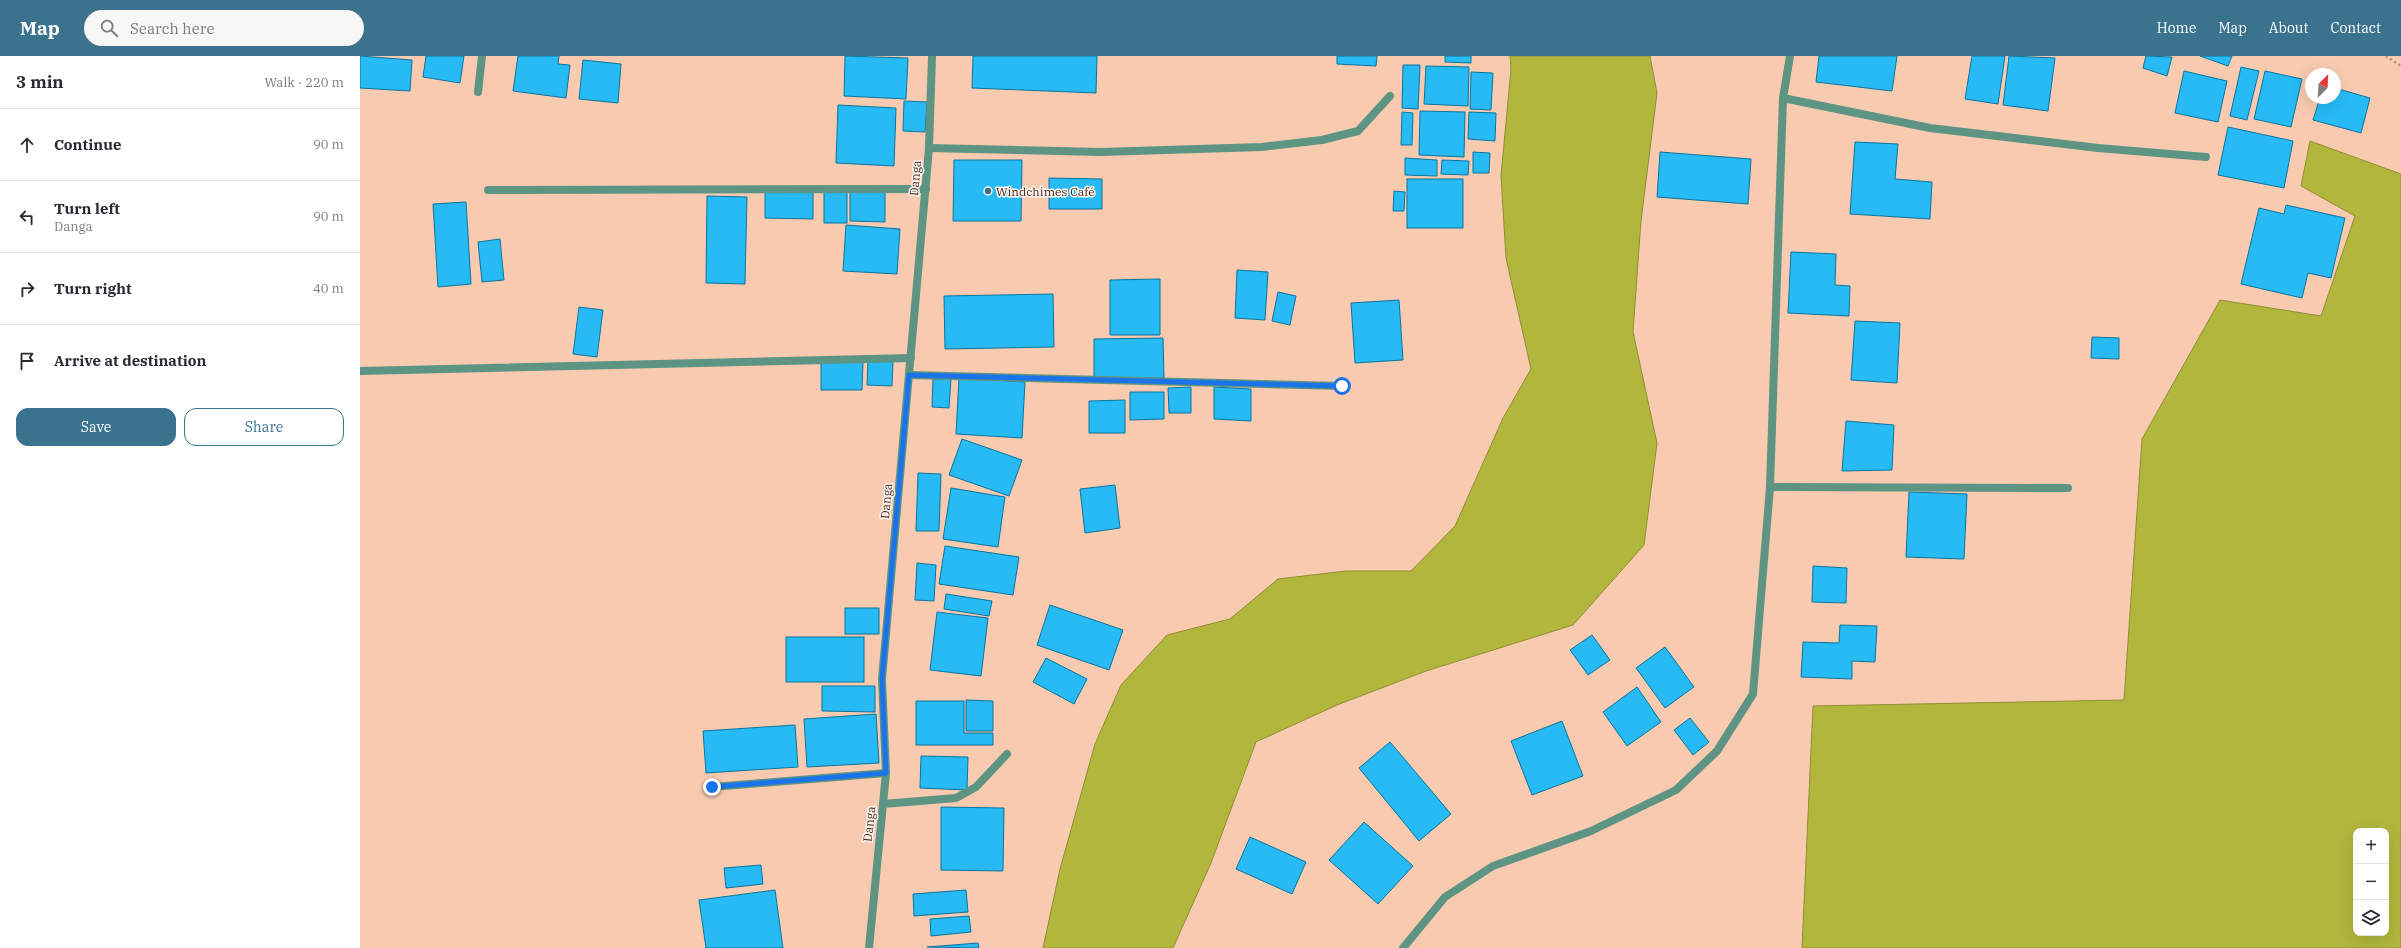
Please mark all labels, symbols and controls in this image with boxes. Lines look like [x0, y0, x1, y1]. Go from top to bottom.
search box [84, 10, 364, 46]
text: Map [20, 16, 60, 40]
icon: search [98, 17, 120, 39]
text: Search here [130, 19, 214, 38]
text: Home [2157, 19, 2196, 37]
text: Map [2218, 19, 2247, 37]
text: About [2269, 19, 2308, 37]
text: Contact [2330, 19, 2381, 37]
north arrow [2305, 68, 2341, 104]
text: 3 min [16, 71, 64, 93]
text: Walk · 220 m [265, 74, 344, 91]
icon: ahead [16, 134, 38, 156]
text: Continue [54, 135, 121, 154]
text: 90 m [313, 136, 344, 153]
street label: Danga [906, 159, 924, 196]
place label: Windchimes Café [996, 184, 1095, 199]
marker: Windchimes Café [983, 186, 993, 196]
text: Turn left [54, 199, 120, 218]
icon: left [16, 206, 38, 228]
text: 90 m [313, 208, 344, 225]
text: Danga [54, 218, 93, 235]
icon: right [16, 278, 38, 300]
text: Turn right [54, 279, 132, 298]
text: 40 m [313, 280, 344, 297]
icon: arrive [16, 350, 38, 372]
text: Arrive at destination [54, 351, 206, 370]
route start [1333, 377, 1351, 395]
button: Save [16, 408, 176, 446]
button: Share [184, 408, 344, 446]
street label: Danga [877, 482, 895, 519]
route end [703, 778, 721, 796]
street label: Danga [860, 805, 878, 843]
map controls [2353, 828, 2389, 936]
button: + [2353, 828, 2389, 864]
button: − [2353, 864, 2389, 900]
button: layers [2353, 900, 2389, 936]

